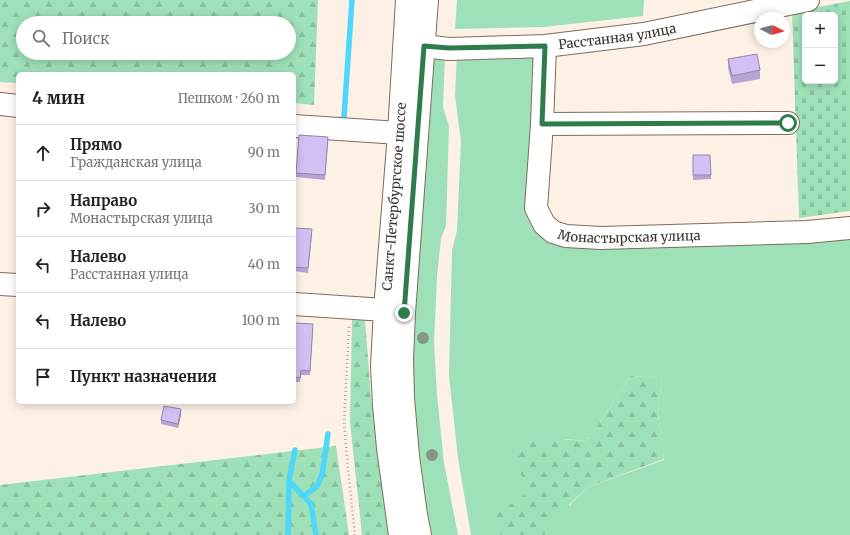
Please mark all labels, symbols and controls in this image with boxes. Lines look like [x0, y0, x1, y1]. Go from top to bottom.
north arrow [754, 12, 790, 48]
map controls [802, 12, 838, 84]
button: + [802, 12, 838, 48]
search box [16, 16, 296, 60]
street label: Расстанная улица [557, 19, 677, 53]
icon: search [30, 27, 52, 49]
text: Поиск [62, 29, 109, 48]
button: − [802, 48, 838, 84]
text: 4 мин [32, 87, 85, 109]
text: Пешком · 260 m [178, 90, 280, 107]
street label: Санкт-Петербургское шоссе [378, 102, 409, 291]
route start [779, 114, 797, 132]
text: Прямо [70, 135, 122, 154]
icon: ahead [32, 142, 54, 164]
text: 90 m [248, 144, 280, 161]
text: Гражданская улица [70, 154, 202, 171]
text: Направо [70, 191, 137, 210]
icon: right [32, 198, 54, 220]
text: 30 m [248, 200, 280, 217]
text: Монастырская улица [70, 210, 213, 227]
street label: Монастырская улица [556, 225, 701, 247]
text: Налево [70, 247, 126, 266]
icon: left [32, 254, 54, 276]
text: 40 m [248, 256, 280, 273]
text: Расстанная улица [70, 266, 189, 283]
route end [395, 304, 413, 322]
icon: left [32, 310, 54, 332]
text: Налево [70, 311, 126, 330]
text: 100 m [242, 312, 280, 329]
icon: arrive [32, 366, 54, 388]
text: Пункт назначения [70, 367, 217, 386]

